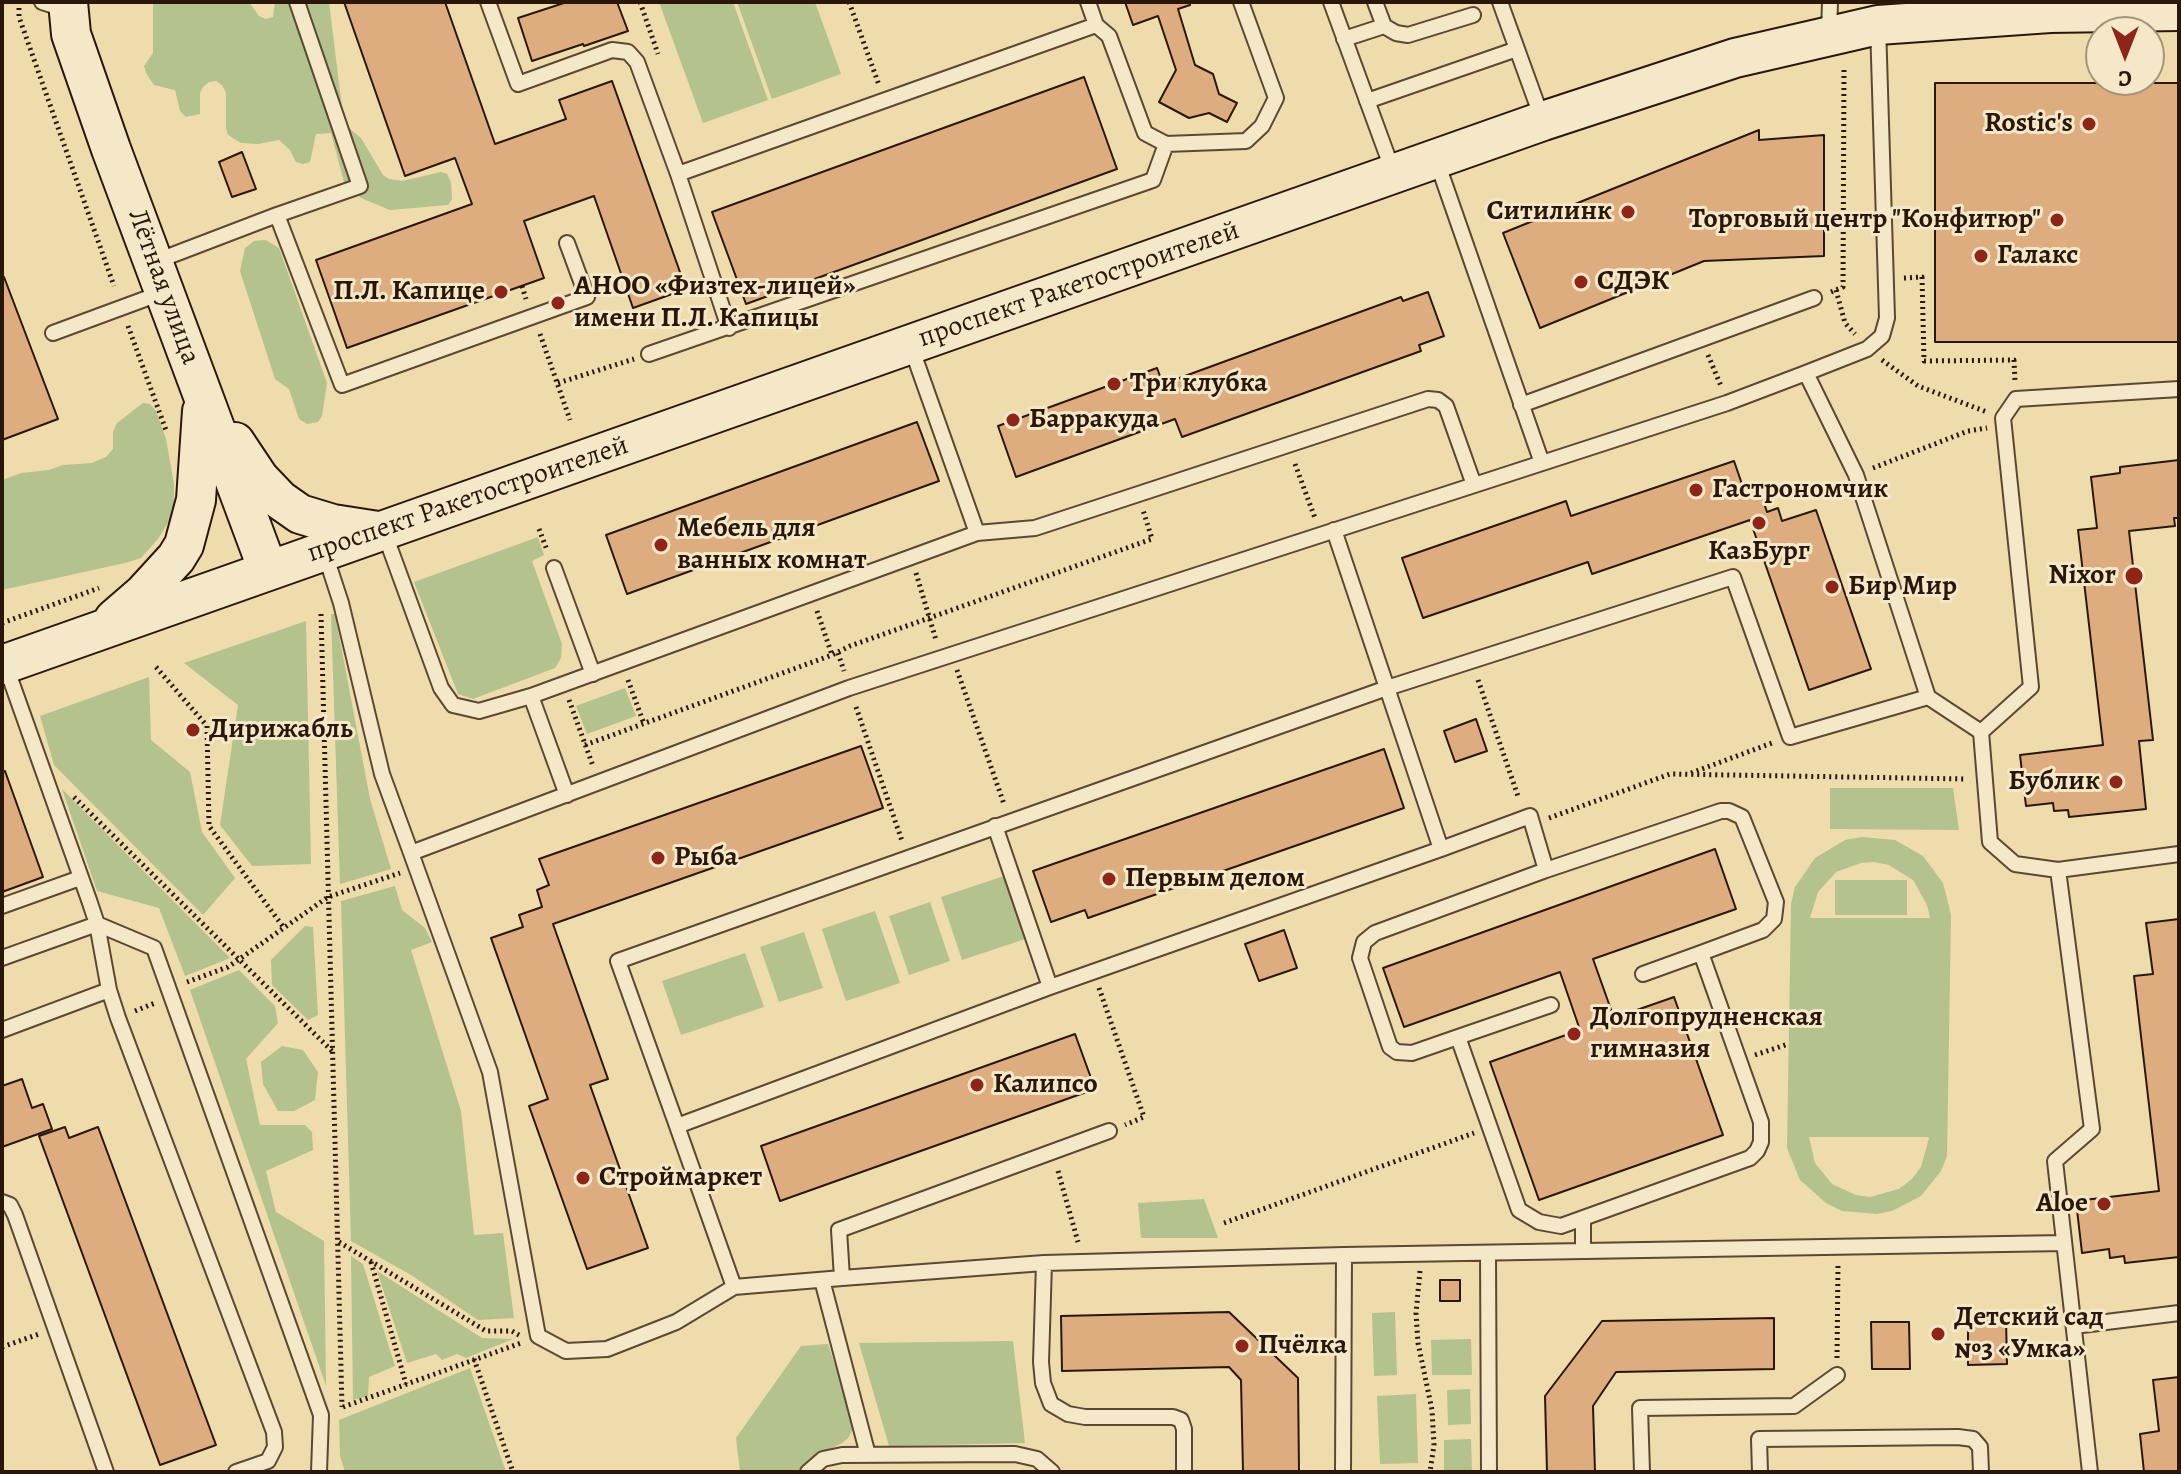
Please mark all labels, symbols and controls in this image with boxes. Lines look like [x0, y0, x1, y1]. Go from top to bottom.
north arrow [2085, 16, 2165, 96]
text: С [2118, 63, 2132, 93]
place label: Rostic's [1984, 107, 2073, 141]
marker: Rostic's [2080, 115, 2098, 133]
place label: Ситилинк [1487, 195, 1612, 229]
marker: Ситилинк [1619, 203, 1637, 221]
place label: Торговый центр "Конфитюр" [1689, 203, 2041, 237]
street label: Лётная улица [119, 205, 207, 369]
marker: Торговый центр "Конфитюр" [2048, 211, 2066, 229]
street label: проспект Ракетостроителей [914, 214, 1244, 356]
place label: Галакс [1997, 239, 2078, 273]
marker: Галакс [1972, 247, 1990, 265]
place label: СДЭК [1597, 265, 1669, 299]
place label: АНОО «Физтех-лицей» имени П.Л. Капицы [574, 270, 855, 336]
marker: СДЭК [1572, 273, 1590, 291]
place label: П.Л. Капице [333, 275, 485, 309]
marker: П.Л. Капице [492, 283, 510, 301]
marker: АНОО «Физтех-лицей» имени П.Л. Капицы [549, 294, 567, 312]
place label: Три клубка [1130, 367, 1268, 401]
marker: Три клубка [1105, 375, 1123, 393]
place label: Барракуда [1029, 403, 1159, 437]
marker: Барракуда [1004, 411, 1022, 429]
street label: проспект Ракетостроителей [303, 429, 633, 571]
place label: Гастрономчик [1712, 473, 1888, 507]
marker: Гастрономчик [1687, 481, 1705, 499]
place label: Мебель для ванных комнат [677, 512, 867, 578]
marker: КазБург [1750, 514, 1768, 532]
place label: КазБург [1708, 535, 1810, 569]
marker: Мебель для ванных комнат [652, 536, 670, 554]
place label: Nixor [2048, 559, 2116, 593]
marker: Nixor [2123, 565, 2145, 587]
place label: Бир Мир [1848, 570, 1957, 604]
marker: Бир Мир [1823, 578, 1841, 596]
place label: Дирижабль [209, 713, 353, 747]
marker: Дирижабль [184, 721, 202, 739]
place label: Бублик [2008, 765, 2100, 799]
marker: Бублик [2107, 773, 2125, 791]
place label: Рыба [674, 841, 738, 875]
marker: Рыба [649, 849, 667, 867]
place label: Первым делом [1125, 862, 1305, 896]
marker: Первым делом [1100, 870, 1118, 888]
place label: Долгопрудненская гимназия [1590, 1001, 1823, 1067]
marker: Долгопрудненская гимназия [1565, 1025, 1583, 1043]
place label: Калипсо [993, 1068, 1098, 1102]
marker: Калипсо [968, 1076, 986, 1094]
place label: Строймаркет [599, 1161, 762, 1195]
marker: Строймаркет [574, 1169, 592, 1187]
place label: Aloe [2036, 1187, 2088, 1221]
marker: Aloe [2095, 1195, 2113, 1213]
place label: Детский сад №3 «Умка» [1954, 1301, 2104, 1367]
marker: Детский сад №3 «Умка» [1929, 1325, 1947, 1343]
place label: Пчёлка [1258, 1329, 1347, 1363]
marker: Пчёлка [1233, 1337, 1251, 1355]

